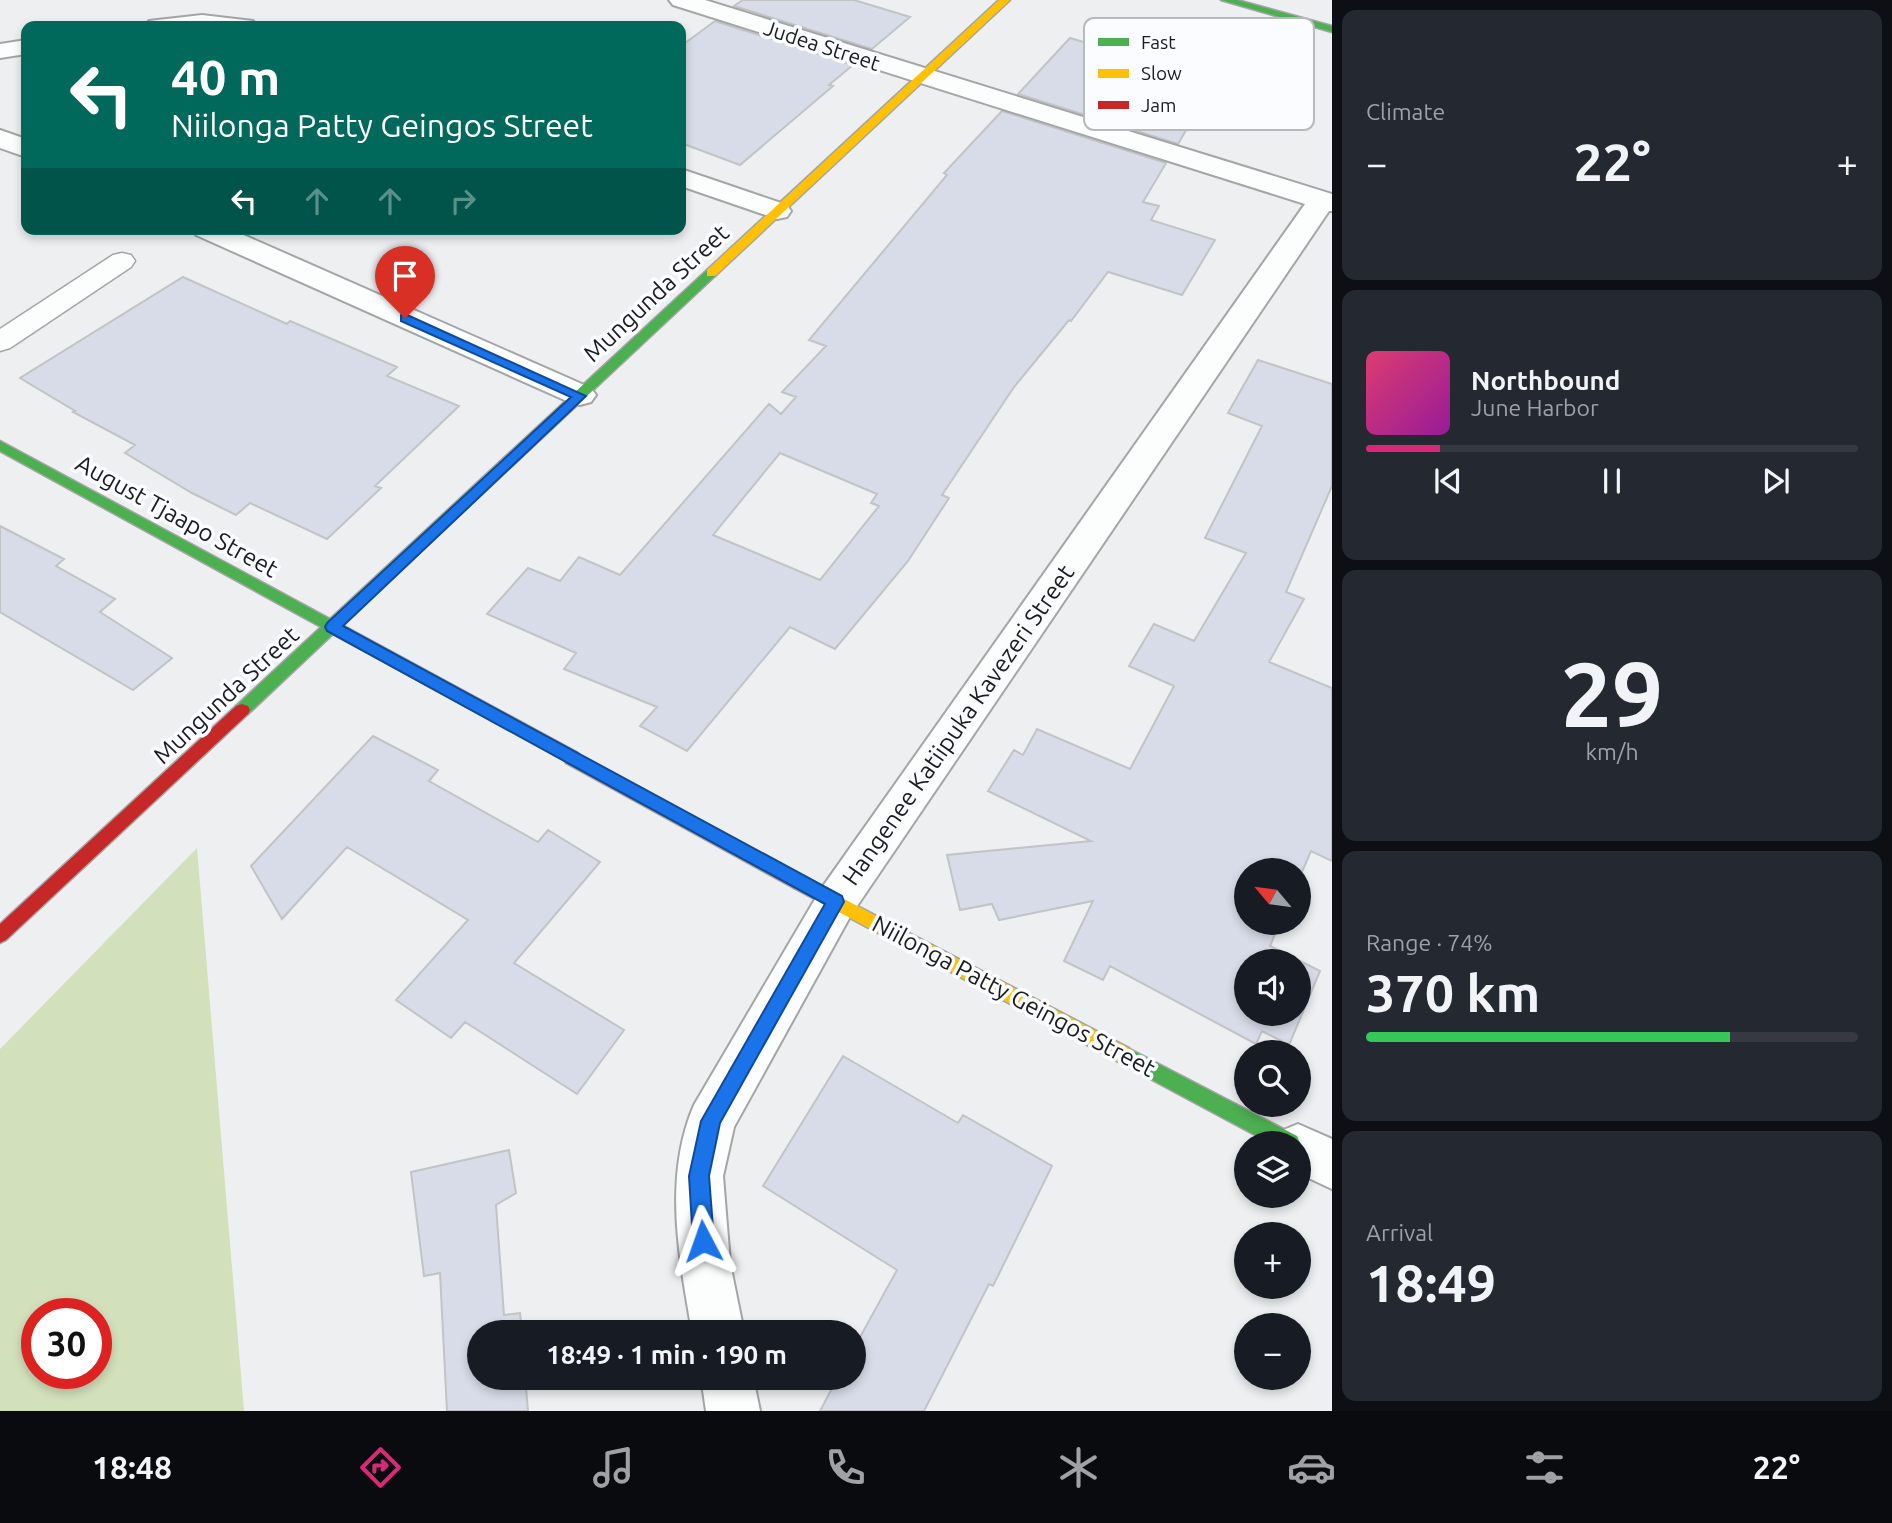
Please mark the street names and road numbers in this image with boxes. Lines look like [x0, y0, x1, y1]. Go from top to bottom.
street label: Judea Street [761, 15, 883, 75]
street label: Mungunda Street [578, 219, 734, 367]
street label: August Tjaapo Street [71, 449, 283, 583]
street label: Hangenee Katiipuka Kavezeri Street [837, 559, 1080, 890]
street label: Mungunda Street [148, 621, 304, 769]
street label: Niilonga Patty Geingos Street [868, 910, 1160, 1082]

